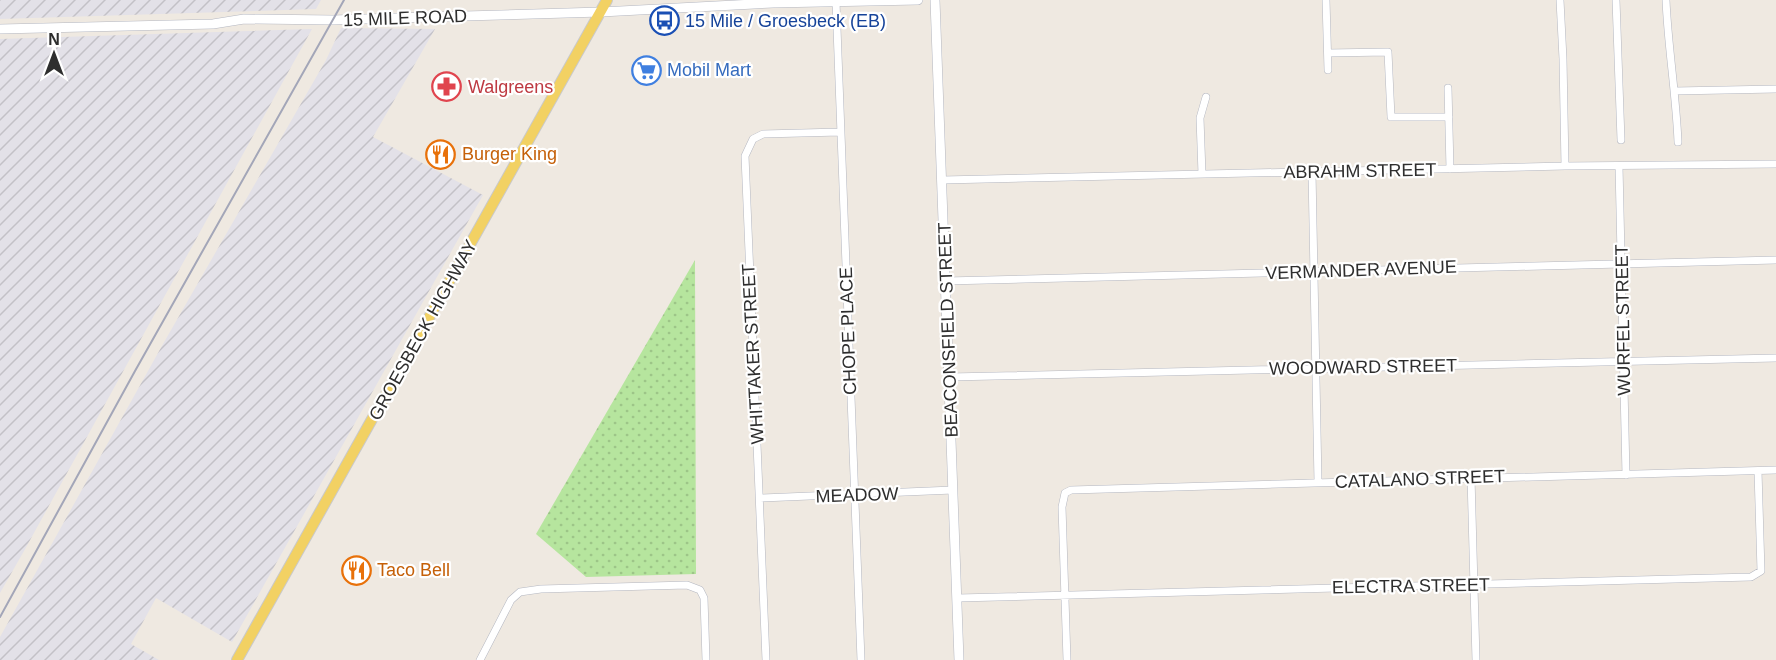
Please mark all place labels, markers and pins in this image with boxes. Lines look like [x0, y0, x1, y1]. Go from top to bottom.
bus stop icon: 15 Mile / Groesbeck (EB) [648, 5, 680, 37]
place label: 15 Mile / Groesbeck (EB) [685, 11, 886, 31]
supermarket icon: Mobil Mart [630, 54, 662, 86]
place label: Mobil Mart [667, 60, 751, 80]
pharmacy icon: Walgreens [431, 71, 463, 103]
place label: Walgreens [468, 77, 553, 97]
restaurant icon: Burger King [425, 138, 457, 170]
place label: Burger King [462, 144, 557, 164]
restaurant icon: Taco Bell [340, 554, 372, 586]
place label: Taco Bell [377, 560, 450, 580]

